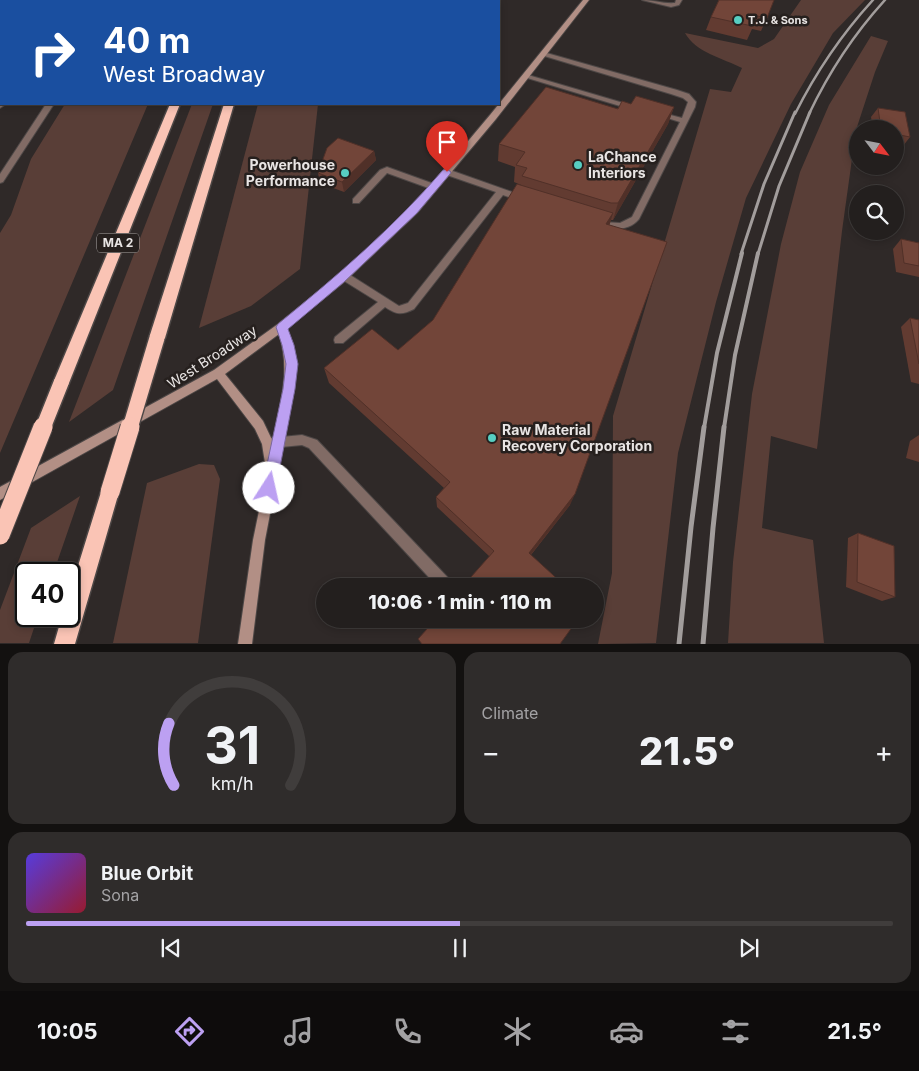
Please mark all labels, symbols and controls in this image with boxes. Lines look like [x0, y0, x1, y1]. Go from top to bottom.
place label: T.J. & Sons [748, 13, 808, 27]
marker: T.J. & Sons [732, 14, 744, 26]
text: 40 m [103, 19, 191, 61]
icon: right [20, 20, 85, 85]
text: West Broadway [103, 61, 265, 87]
north arrow [849, 120, 904, 175]
map controls [849, 120, 904, 240]
pin [426, 121, 468, 172]
icon: arrive [433, 128, 461, 156]
place label: LaChance Interiors [588, 148, 657, 181]
place label: Powerhouse Performance [246, 156, 335, 189]
marker: LaChance Interiors [572, 159, 584, 171]
marker: Powerhouse Performance [339, 167, 351, 179]
button: search [849, 185, 904, 240]
road number: MA 2 [97, 234, 139, 252]
street label: West Broadway [164, 321, 260, 392]
place label: Raw Material Recovery Corporation [502, 421, 652, 454]
marker: Raw Material Recovery Corporation [486, 432, 498, 444]
position arrow [242, 461, 294, 513]
speed limit sign: 40 [15, 562, 80, 627]
text: 10:06 · 1 min · 110 m [368, 591, 552, 614]
text: Climate [482, 703, 538, 723]
text: 31 [204, 714, 260, 777]
text: 21.5° [639, 728, 735, 774]
text: − [482, 735, 500, 769]
text: + [874, 735, 893, 769]
text: km/h [211, 773, 253, 794]
text: Blue Orbit [101, 862, 193, 885]
text: Sona [101, 885, 139, 905]
icon: previous [157, 934, 185, 962]
icon: pause [446, 934, 474, 962]
icon: next [735, 934, 763, 962]
icon: directions [172, 1014, 207, 1049]
icon: music [281, 1014, 316, 1049]
icon: phone [390, 1014, 425, 1049]
icon: climate [500, 1014, 535, 1049]
icon: car [609, 1014, 644, 1049]
icon: filters [718, 1014, 753, 1049]
text: 10:05 [37, 1018, 98, 1044]
text: 21.5° [827, 1018, 882, 1044]

